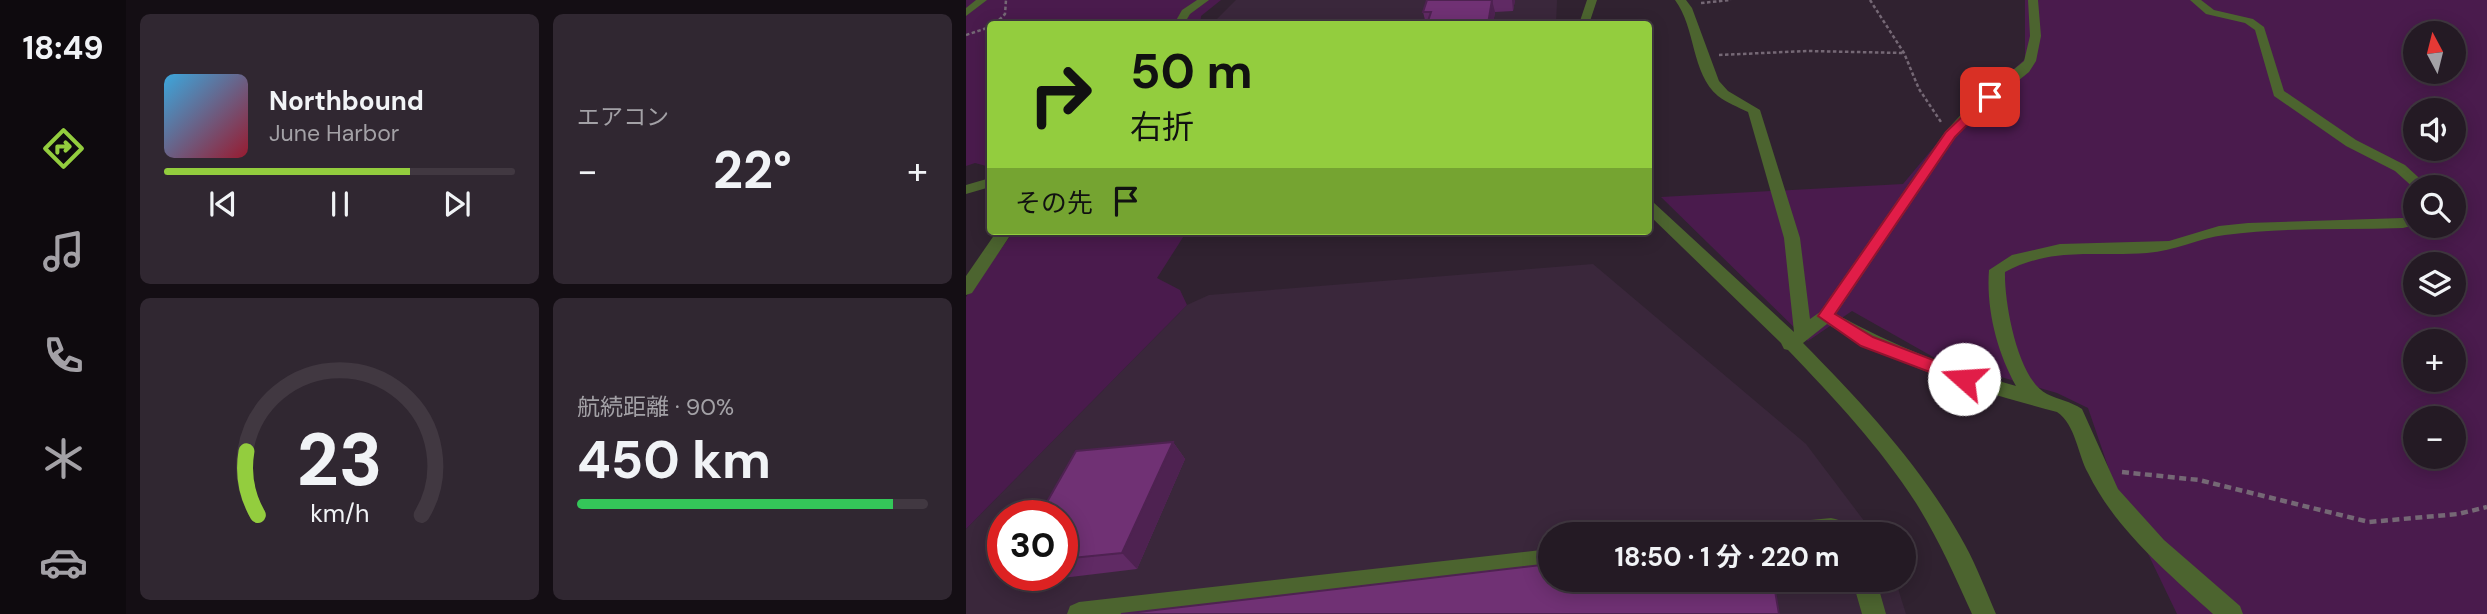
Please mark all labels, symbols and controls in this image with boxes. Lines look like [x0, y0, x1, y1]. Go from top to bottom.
north arrow [2403, 21, 2466, 84]
map controls [2403, 21, 2466, 469]
text: 18:49 [22, 27, 104, 69]
text: 50 m [1130, 39, 1253, 103]
icon: right [1015, 49, 1106, 140]
pin [1960, 67, 2020, 127]
icon: arrive [1971, 78, 2009, 116]
text: Northbound [269, 84, 424, 118]
button: sound [2403, 98, 2466, 161]
text: エアコン [577, 102, 669, 132]
text: 右折 [1130, 106, 1194, 148]
text: June Harbor [269, 118, 399, 148]
icon: directions [39, 124, 88, 173]
text: 22° [713, 136, 792, 204]
text: − [577, 146, 598, 196]
text: + [907, 146, 928, 196]
button: search [2403, 175, 2466, 238]
icon: arrive [1107, 182, 1145, 220]
icon: previous [204, 185, 242, 223]
icon: pause [321, 185, 359, 223]
icon: next [438, 185, 476, 223]
text: その先 [1015, 186, 1093, 220]
icon: music [39, 227, 88, 276]
button: layers [2403, 252, 2466, 315]
button: + [2403, 329, 2466, 392]
icon: phone [39, 331, 88, 380]
position arrow [1927, 342, 2001, 416]
text: 航続距離 · 90% [577, 392, 734, 422]
button: − [2403, 406, 2466, 469]
text: 23 [297, 413, 382, 508]
text: 450 km [577, 426, 771, 494]
icon: climate [39, 434, 88, 483]
text: km/h [310, 497, 369, 530]
speed limit sign: 30 [987, 500, 1078, 591]
icon: car [39, 538, 88, 587]
text: 18:50 · 1 分 · 220 m [1615, 540, 1839, 574]

